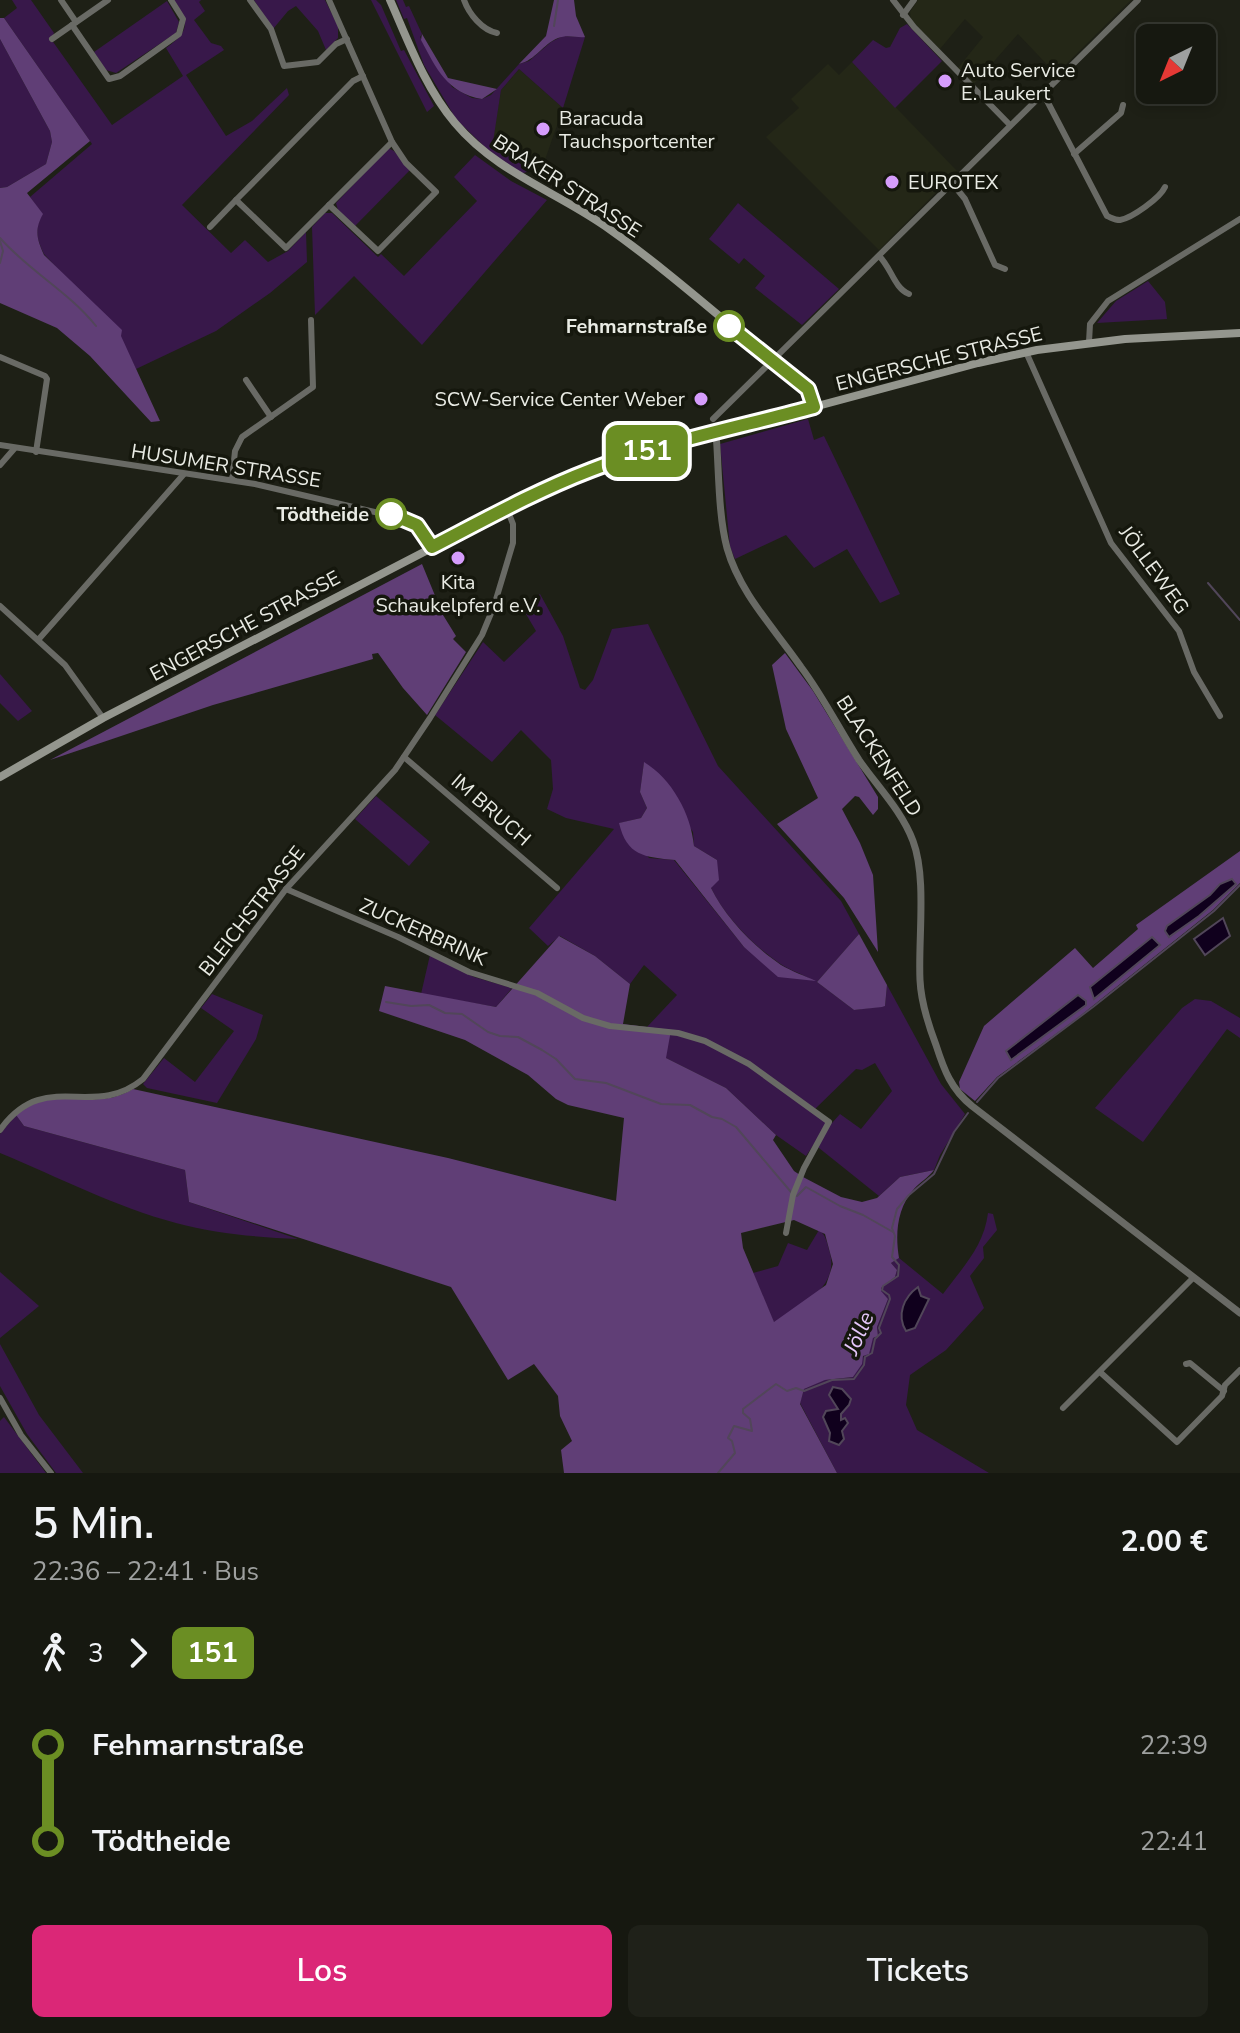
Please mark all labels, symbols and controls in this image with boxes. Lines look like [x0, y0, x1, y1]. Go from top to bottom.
north arrow [1136, 24, 1216, 104]
map controls [1136, 24, 1216, 104]
place label: Auto Service E. Laukert [961, 57, 1075, 107]
marker: Auto Service E. Laukert [936, 72, 954, 90]
place label: Baracuda Tauchsportcenter [559, 105, 715, 155]
marker: Baracuda Tauchsportcenter [534, 120, 552, 138]
street label: BRAKER STRASSE [488, 128, 646, 244]
place label: EUROTEX [908, 169, 999, 196]
marker: EUROTEX [883, 173, 901, 191]
marker: Fehmarnstraße [714, 311, 744, 341]
place label: Fehmarnstraße [566, 313, 707, 340]
street label: ENGERSCHE STRASSE [833, 320, 1045, 398]
place label: SCW-Service Center Weber [434, 386, 685, 413]
marker: SCW-Service Center Weber [692, 390, 710, 408]
line badge: 151 [601, 425, 693, 477]
text: 151 [622, 432, 672, 470]
street label: HUSUMER STRASSE [129, 438, 323, 494]
marker: Tödtheide [376, 499, 406, 529]
place label: Tödtheide [276, 501, 369, 528]
street label: JÖLLEWEG [1112, 520, 1195, 620]
marker: Kita Schaukelpferd e.V. [449, 549, 467, 567]
street label: ENGERSCHE STRASSE [145, 564, 345, 688]
place label: Kita Schaukelpferd e.V. [376, 569, 540, 619]
street label: BLACKENFELD [830, 690, 928, 822]
street label: IM BRUCH [445, 768, 537, 852]
street label: BLEICHSTRASSE [193, 841, 311, 981]
street label: ZUCKERBRINK [355, 892, 491, 972]
water label: Jölle [836, 1307, 882, 1360]
text: 5 Min. [32, 1494, 154, 1554]
text: 2.00 € [1120, 1521, 1208, 1562]
text: 22:36 – 22:41 · Bus [32, 1554, 259, 1589]
icon: walk [32, 1631, 76, 1675]
icon: forward [116, 1631, 160, 1675]
text: 151 [188, 1634, 238, 1672]
text: 3 [88, 1636, 104, 1671]
text: Fehmarnstraße [92, 1725, 304, 1766]
text: 22:39 [1140, 1728, 1208, 1763]
text: Tödtheide [92, 1821, 231, 1862]
text: 22:41 [1140, 1824, 1208, 1859]
button: Los [32, 1925, 612, 2017]
button: Tickets [628, 1925, 1208, 2017]

